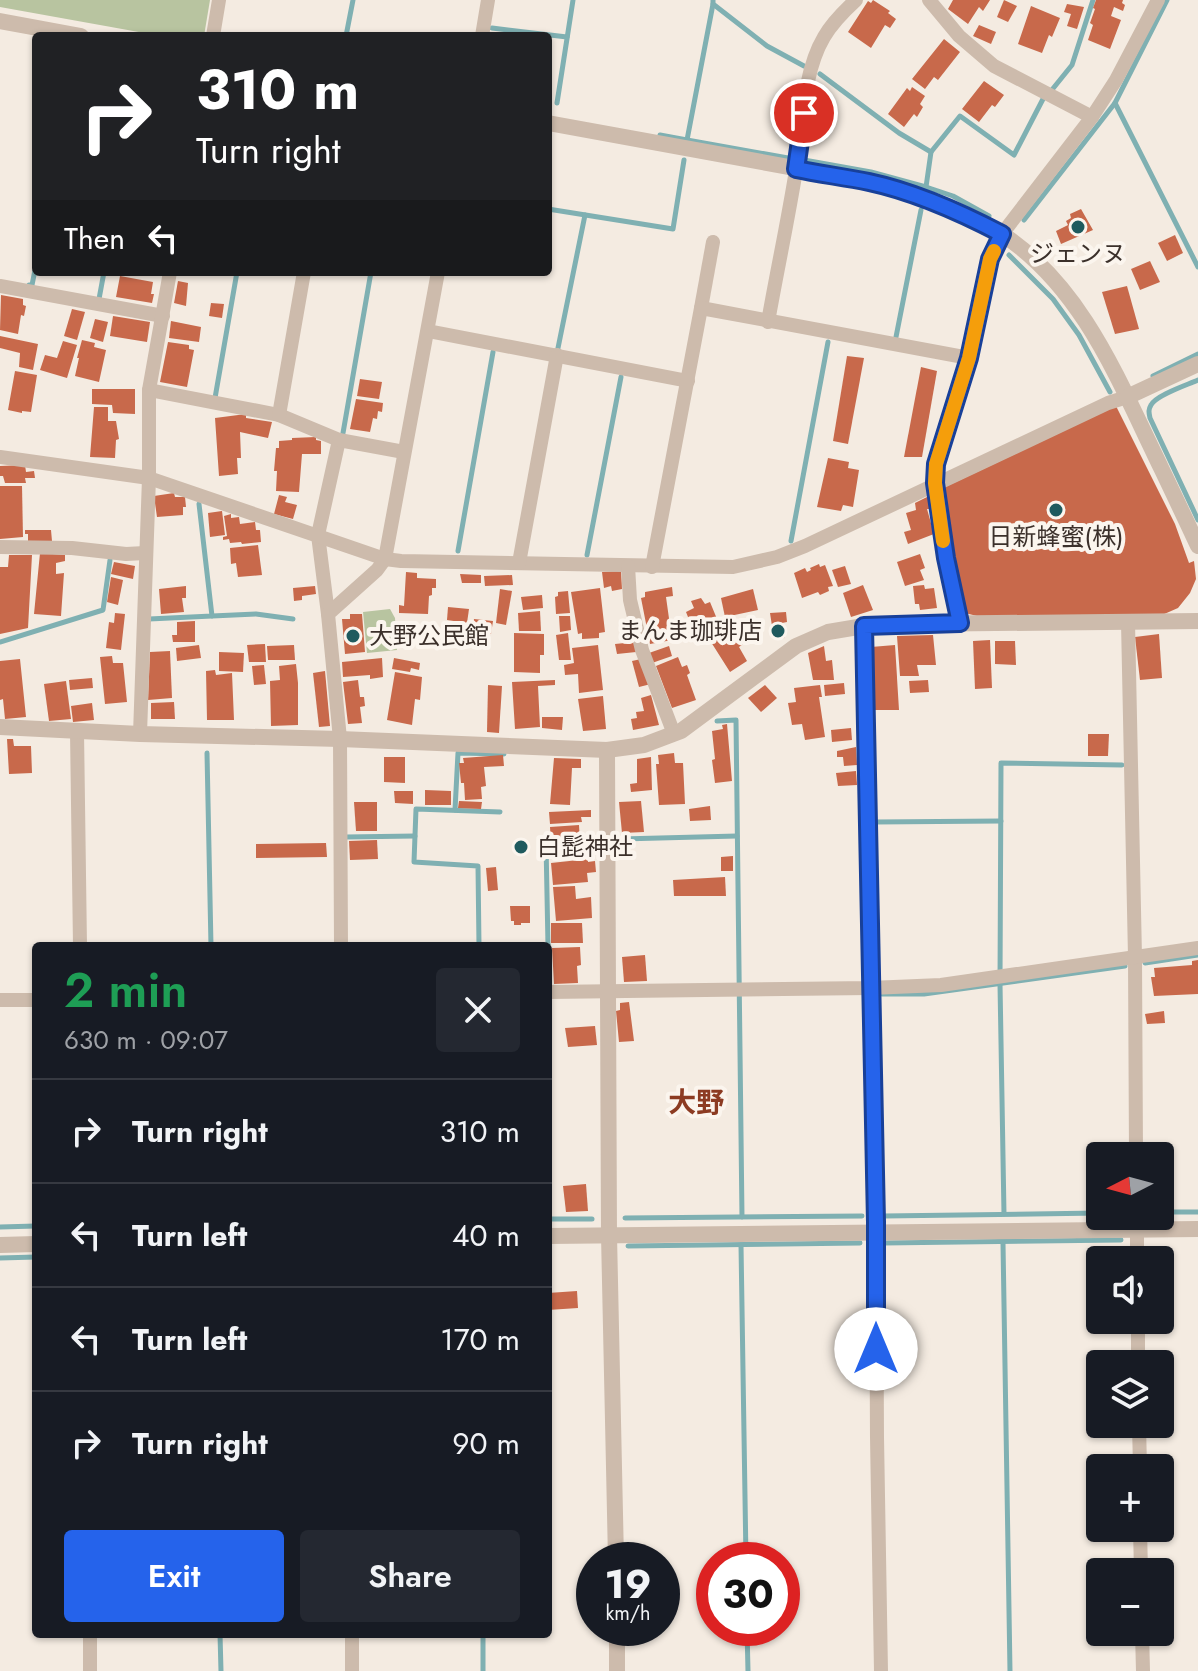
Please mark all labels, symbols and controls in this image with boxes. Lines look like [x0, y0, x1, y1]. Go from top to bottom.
text: 310 m [196, 49, 359, 130]
icon: right [64, 64, 168, 168]
pin [770, 79, 838, 147]
icon: arrive [782, 91, 826, 135]
text: Turn right [196, 124, 341, 176]
icon: left [141, 216, 185, 260]
text: Then [64, 217, 125, 260]
marker: ジェンヌ [1069, 218, 1087, 236]
place label: ジェンヌ [1030, 236, 1126, 271]
marker: 日新蜂蜜(株) [1047, 501, 1065, 519]
place label: 日新蜂蜜(株) [989, 519, 1123, 554]
place label: まんま珈琲店 [618, 613, 762, 648]
place label: 大野公民館 [369, 618, 489, 653]
marker: まんま珈琲店 [769, 622, 787, 640]
marker: 大野公民館 [344, 627, 362, 645]
place label: 白髭神社 [537, 829, 633, 864]
marker: 白髭神社 [512, 838, 530, 856]
text: 2 min [64, 956, 187, 1025]
button: close [436, 968, 520, 1052]
text: 630 m · 09:07 [64, 1021, 228, 1059]
district label: 大野 [668, 1082, 724, 1123]
icon: right [64, 1109, 108, 1153]
text: Turn right [132, 1110, 268, 1153]
text: 310 m [440, 1110, 520, 1153]
north arrow [1086, 1142, 1174, 1230]
map controls [1086, 1142, 1174, 1646]
icon: left [64, 1213, 108, 1257]
text: Turn left [132, 1214, 247, 1257]
text: 40 m [452, 1214, 520, 1257]
button: sound [1086, 1246, 1174, 1334]
position arrow [834, 1307, 918, 1391]
icon: left [64, 1317, 108, 1361]
text: Turn left [132, 1318, 247, 1361]
text: 170 m [440, 1318, 520, 1361]
button: layers [1086, 1350, 1174, 1438]
icon: right [64, 1421, 108, 1465]
text: Turn right [132, 1422, 268, 1465]
text: 90 m [452, 1422, 520, 1465]
button: + [1086, 1454, 1174, 1542]
button: Exit [64, 1530, 284, 1622]
button: Share [300, 1530, 520, 1622]
speed limit sign: 30 [696, 1542, 800, 1646]
text: 19 [604, 1555, 652, 1613]
button: − [1086, 1558, 1174, 1646]
text: km/h [605, 1599, 651, 1628]

